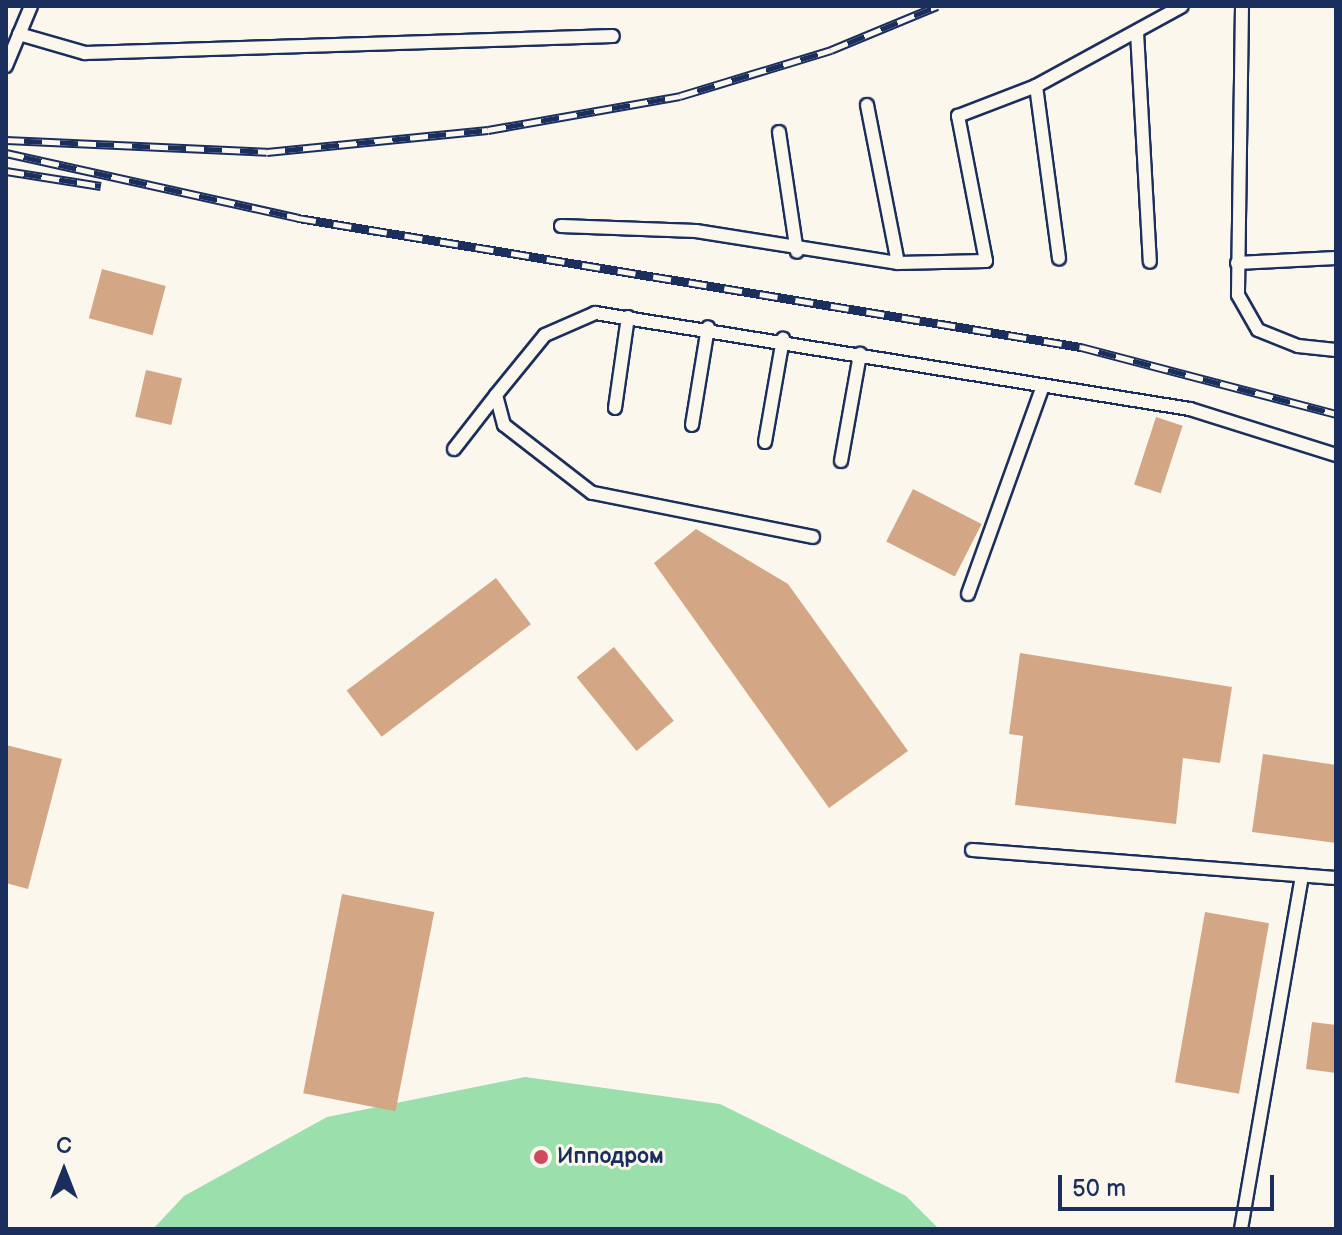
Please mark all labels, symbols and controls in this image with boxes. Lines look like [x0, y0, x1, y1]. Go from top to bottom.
north arrow [24, 1131, 104, 1211]
text: С [56, 1133, 72, 1160]
place label: Ипподром [557, 1144, 664, 1170]
marker: Ипподром [532, 1148, 550, 1166]
scale bar [1062, 1159, 1278, 1209]
text: 50 m [1072, 1174, 1126, 1203]

